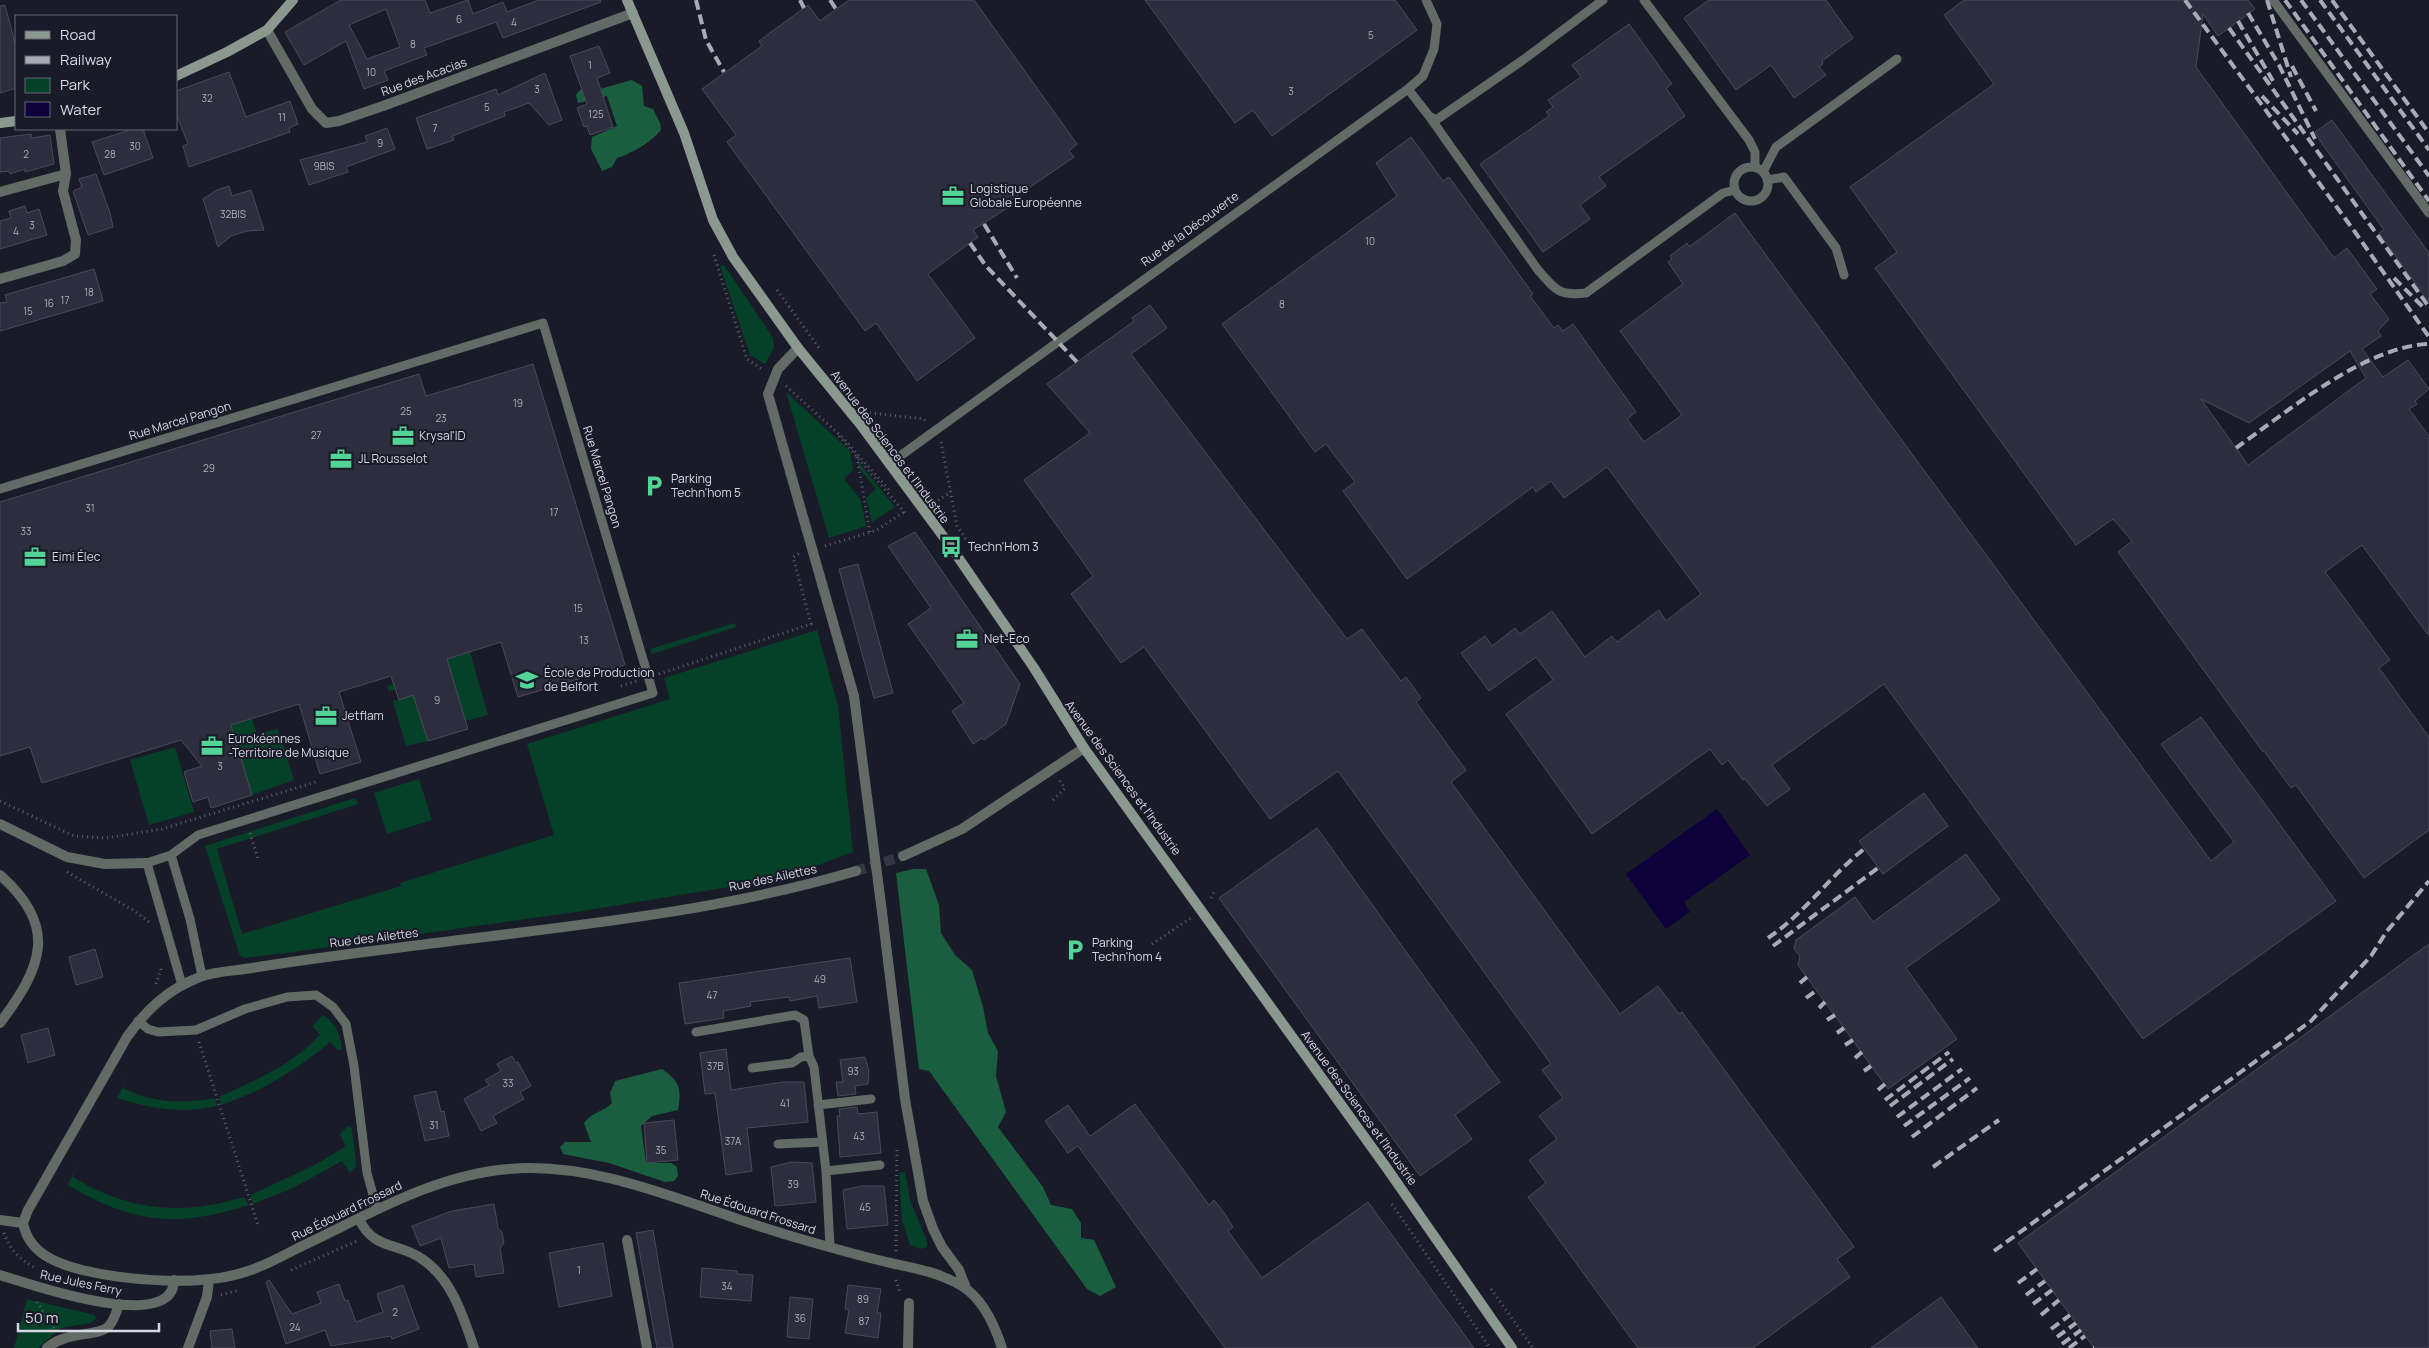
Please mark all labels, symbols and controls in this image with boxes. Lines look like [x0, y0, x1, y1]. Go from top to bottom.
house number: 6 [456, 12, 462, 26]
legend [15, 15, 178, 130]
house number: 4 [511, 15, 517, 29]
text: Road [60, 24, 96, 45]
house number: 5 [1368, 28, 1374, 42]
house number: 8 [410, 37, 416, 51]
text: Railway [60, 49, 112, 70]
street label: Rue des Acacias [379, 53, 469, 100]
house number: 1 [588, 58, 592, 72]
house number: 10 [366, 65, 376, 79]
text: Park [60, 74, 90, 95]
house number: 3 [534, 82, 540, 96]
house number: 3 [1288, 84, 1294, 98]
house number: 32 [201, 91, 213, 105]
text: Water [60, 99, 102, 120]
house number: 5 [484, 100, 490, 114]
house number: 125 [588, 107, 604, 121]
house number: 11 [278, 110, 286, 124]
house number: 7 [432, 121, 438, 135]
house number: 9 [377, 136, 383, 150]
house number: 30 [129, 139, 141, 153]
house number: 2 [23, 147, 29, 161]
house number: 28 [104, 147, 116, 161]
house number: 9BIS [314, 159, 334, 173]
place label: Logistique Globale Européenne [970, 180, 1082, 211]
office icon: Logistique Globale Européenne [940, 183, 966, 209]
street label: Rue de la Découverte [1137, 187, 1242, 270]
house number: 32BIS [220, 207, 246, 221]
house number: 3 [29, 218, 35, 232]
house number: 4 [13, 224, 19, 238]
house number: 10 [1365, 234, 1375, 248]
house number: 18 [84, 285, 94, 299]
house number: 17 [61, 293, 69, 307]
house number: 16 [44, 296, 54, 310]
house number: 8 [1279, 297, 1285, 311]
house number: 15 [23, 304, 33, 318]
street label: Avenue des Sciences et l'Industrie [827, 367, 954, 527]
house number: 19 [513, 396, 523, 410]
street label: Rue Marcel Pangon [127, 397, 233, 444]
house number: 25 [400, 404, 412, 418]
house number: 23 [435, 411, 447, 425]
office icon: Krysal'ID [390, 423, 416, 449]
street label: Rue Marcel Pangon [579, 424, 626, 530]
place label: Krysal'ID [419, 427, 466, 444]
house number: 27 [311, 428, 321, 442]
office icon: JL Rousselot [328, 446, 354, 472]
place label: JL Rousselot [358, 450, 428, 467]
house number: 29 [203, 461, 215, 475]
place label: Parking Techn'hom 5 [671, 470, 741, 501]
parking icon: Parking Techn'hom 5 [641, 473, 667, 499]
house number: 31 [85, 501, 95, 515]
house number: 17 [550, 505, 558, 519]
house number: 33 [20, 524, 32, 538]
bus stop icon: Techn'Hom 3 [938, 534, 964, 560]
place label: Techn'Hom 3 [968, 538, 1039, 555]
office icon: Eimi Élec [22, 544, 48, 570]
place label: Eimi Élec [52, 548, 101, 565]
house number: 15 [573, 601, 583, 615]
office icon: Net-Eco [954, 626, 980, 652]
place label: Net-Eco [984, 630, 1029, 647]
house number: 13 [579, 633, 589, 647]
place label: École de Production de Belfort [544, 664, 654, 695]
school or university icon: École de Production de Belfort [514, 667, 540, 693]
house number: 9 [434, 693, 440, 707]
street label: Avenue des Sciences et l'Industrie [1061, 697, 1185, 859]
office icon: Jetflam [313, 703, 339, 729]
place label: Jetflam [342, 707, 384, 724]
place label: Eurokéennes -Territoire de Musique [228, 730, 349, 761]
office icon: Eurokéennes -Territoire de Musique [199, 733, 225, 759]
house number: 3 [217, 759, 223, 773]
street label: Rue des Ailettes [727, 860, 818, 895]
street label: Rue des Ailettes [329, 924, 419, 951]
place label: Parking Techn'hom 4 [1092, 934, 1162, 965]
parking icon: Parking Techn'hom 4 [1062, 937, 1088, 963]
house number: 49 [814, 972, 826, 986]
house number: 47 [707, 988, 717, 1002]
street label: Avenue des Sciences et l'Industrie [1297, 1027, 1421, 1189]
house number: 37B [707, 1059, 723, 1073]
house number: 93 [847, 1064, 859, 1078]
house number: 33 [502, 1076, 514, 1090]
house number: 41 [780, 1096, 790, 1110]
house number: 31 [429, 1118, 439, 1132]
house number: 43 [853, 1129, 865, 1143]
house number: 37A [725, 1134, 742, 1148]
house number: 35 [655, 1143, 667, 1157]
street label: Rue Édouard Frossard [289, 1176, 405, 1245]
house number: 39 [787, 1177, 799, 1191]
street label: Rue Édouard Frossard [698, 1185, 818, 1238]
house number: 45 [859, 1200, 871, 1214]
house number: 1 [577, 1263, 581, 1277]
street label: Rue Jules Ferry [39, 1266, 124, 1300]
house number: 34 [721, 1279, 733, 1293]
house number: 89 [857, 1292, 869, 1306]
scale bar [18, 1300, 159, 1332]
house number: 2 [392, 1305, 398, 1319]
text: 50 m [25, 1307, 59, 1328]
house number: 36 [794, 1311, 806, 1325]
house number: 87 [859, 1314, 869, 1328]
house number: 24 [289, 1320, 301, 1334]

